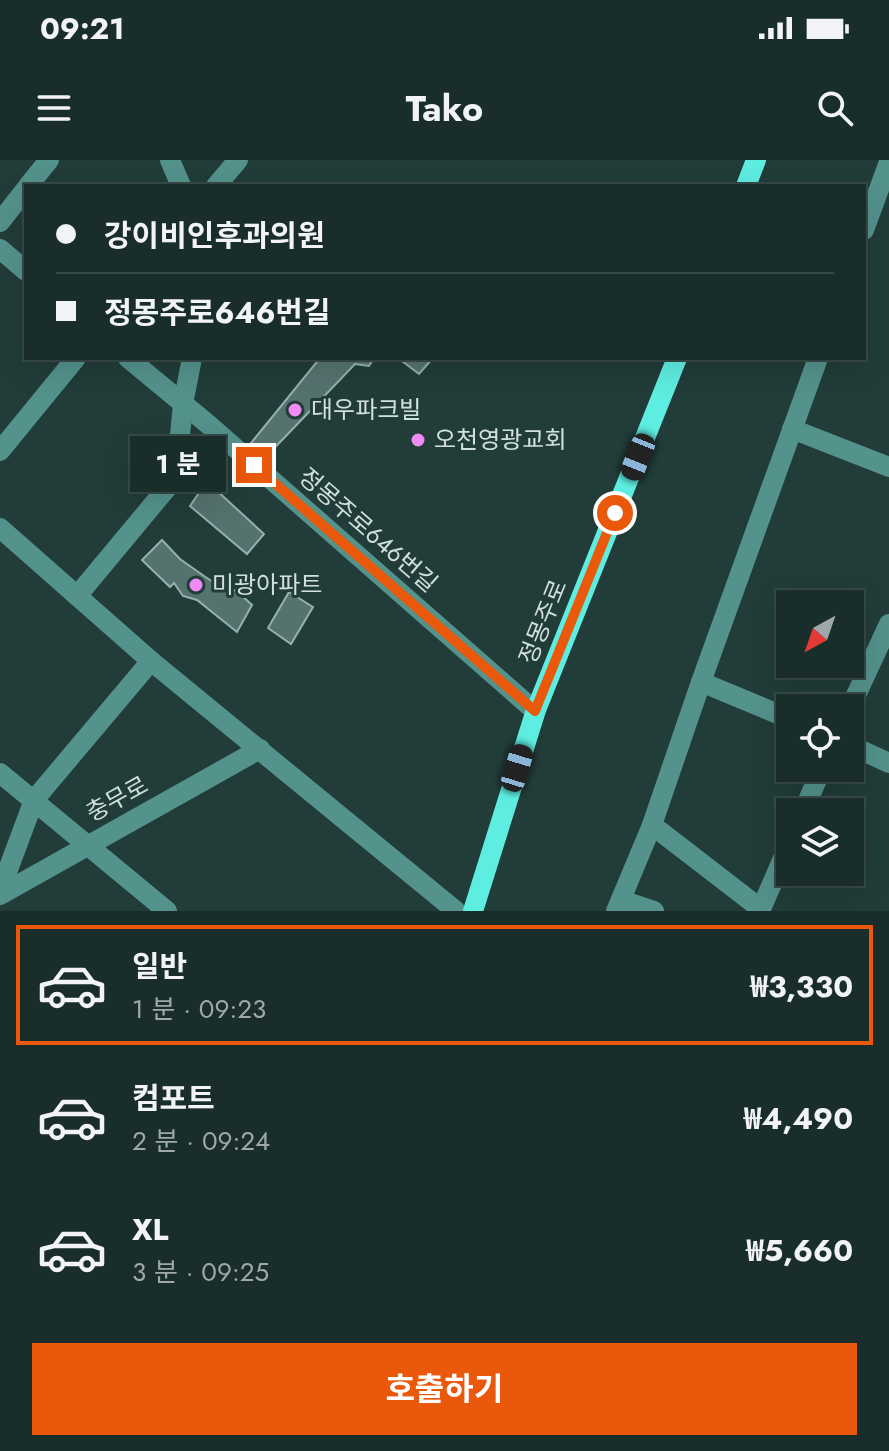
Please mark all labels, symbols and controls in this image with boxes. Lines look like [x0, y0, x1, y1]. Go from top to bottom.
text: 09:21 [40, 7, 125, 50]
text: Tako [406, 82, 483, 134]
icon: menu [32, 86, 76, 130]
icon: search [813, 86, 857, 130]
text: 강이비인후과의원 [104, 214, 325, 257]
text: 정몽주로646번길 [104, 291, 331, 334]
place label: 대우파크빌 [311, 392, 421, 427]
marker: 대우파크빌 [286, 401, 304, 419]
place label: 오천영광교회 [434, 422, 566, 457]
car [618, 430, 658, 484]
marker: 오천영광교회 [409, 431, 427, 449]
callout: 1 분 [130, 437, 226, 493]
text: 1 분 [156, 445, 200, 483]
route end [236, 447, 272, 483]
street label: 정몽주로646번길 [291, 459, 446, 600]
route start [597, 495, 633, 531]
place label: 미광아파트 [212, 567, 322, 602]
street label: 정몽주로 [510, 574, 575, 669]
marker: 미광아파트 [187, 576, 205, 594]
north arrow [776, 590, 864, 678]
map controls [776, 590, 864, 886]
button: locate [776, 694, 864, 782]
car [499, 742, 535, 794]
street label: 충무로 [79, 767, 154, 830]
button: layers [776, 798, 864, 886]
text: 일반 [132, 945, 187, 988]
icon: car [36, 949, 108, 1021]
text: ₩3,330 [750, 965, 853, 1008]
text: 1 분 · 09:23 [132, 990, 266, 1028]
text: 컴포트 [132, 1077, 215, 1120]
icon: car [36, 1081, 108, 1153]
text: ₩4,490 [744, 1097, 853, 1140]
text: 2 분 · 09:24 [132, 1122, 270, 1160]
text: XL [132, 1208, 168, 1251]
icon: car [36, 1213, 108, 1285]
text: ₩5,660 [746, 1229, 853, 1272]
text: 3 분 · 09:25 [132, 1253, 269, 1291]
button: 호출하기 [32, 1343, 857, 1435]

